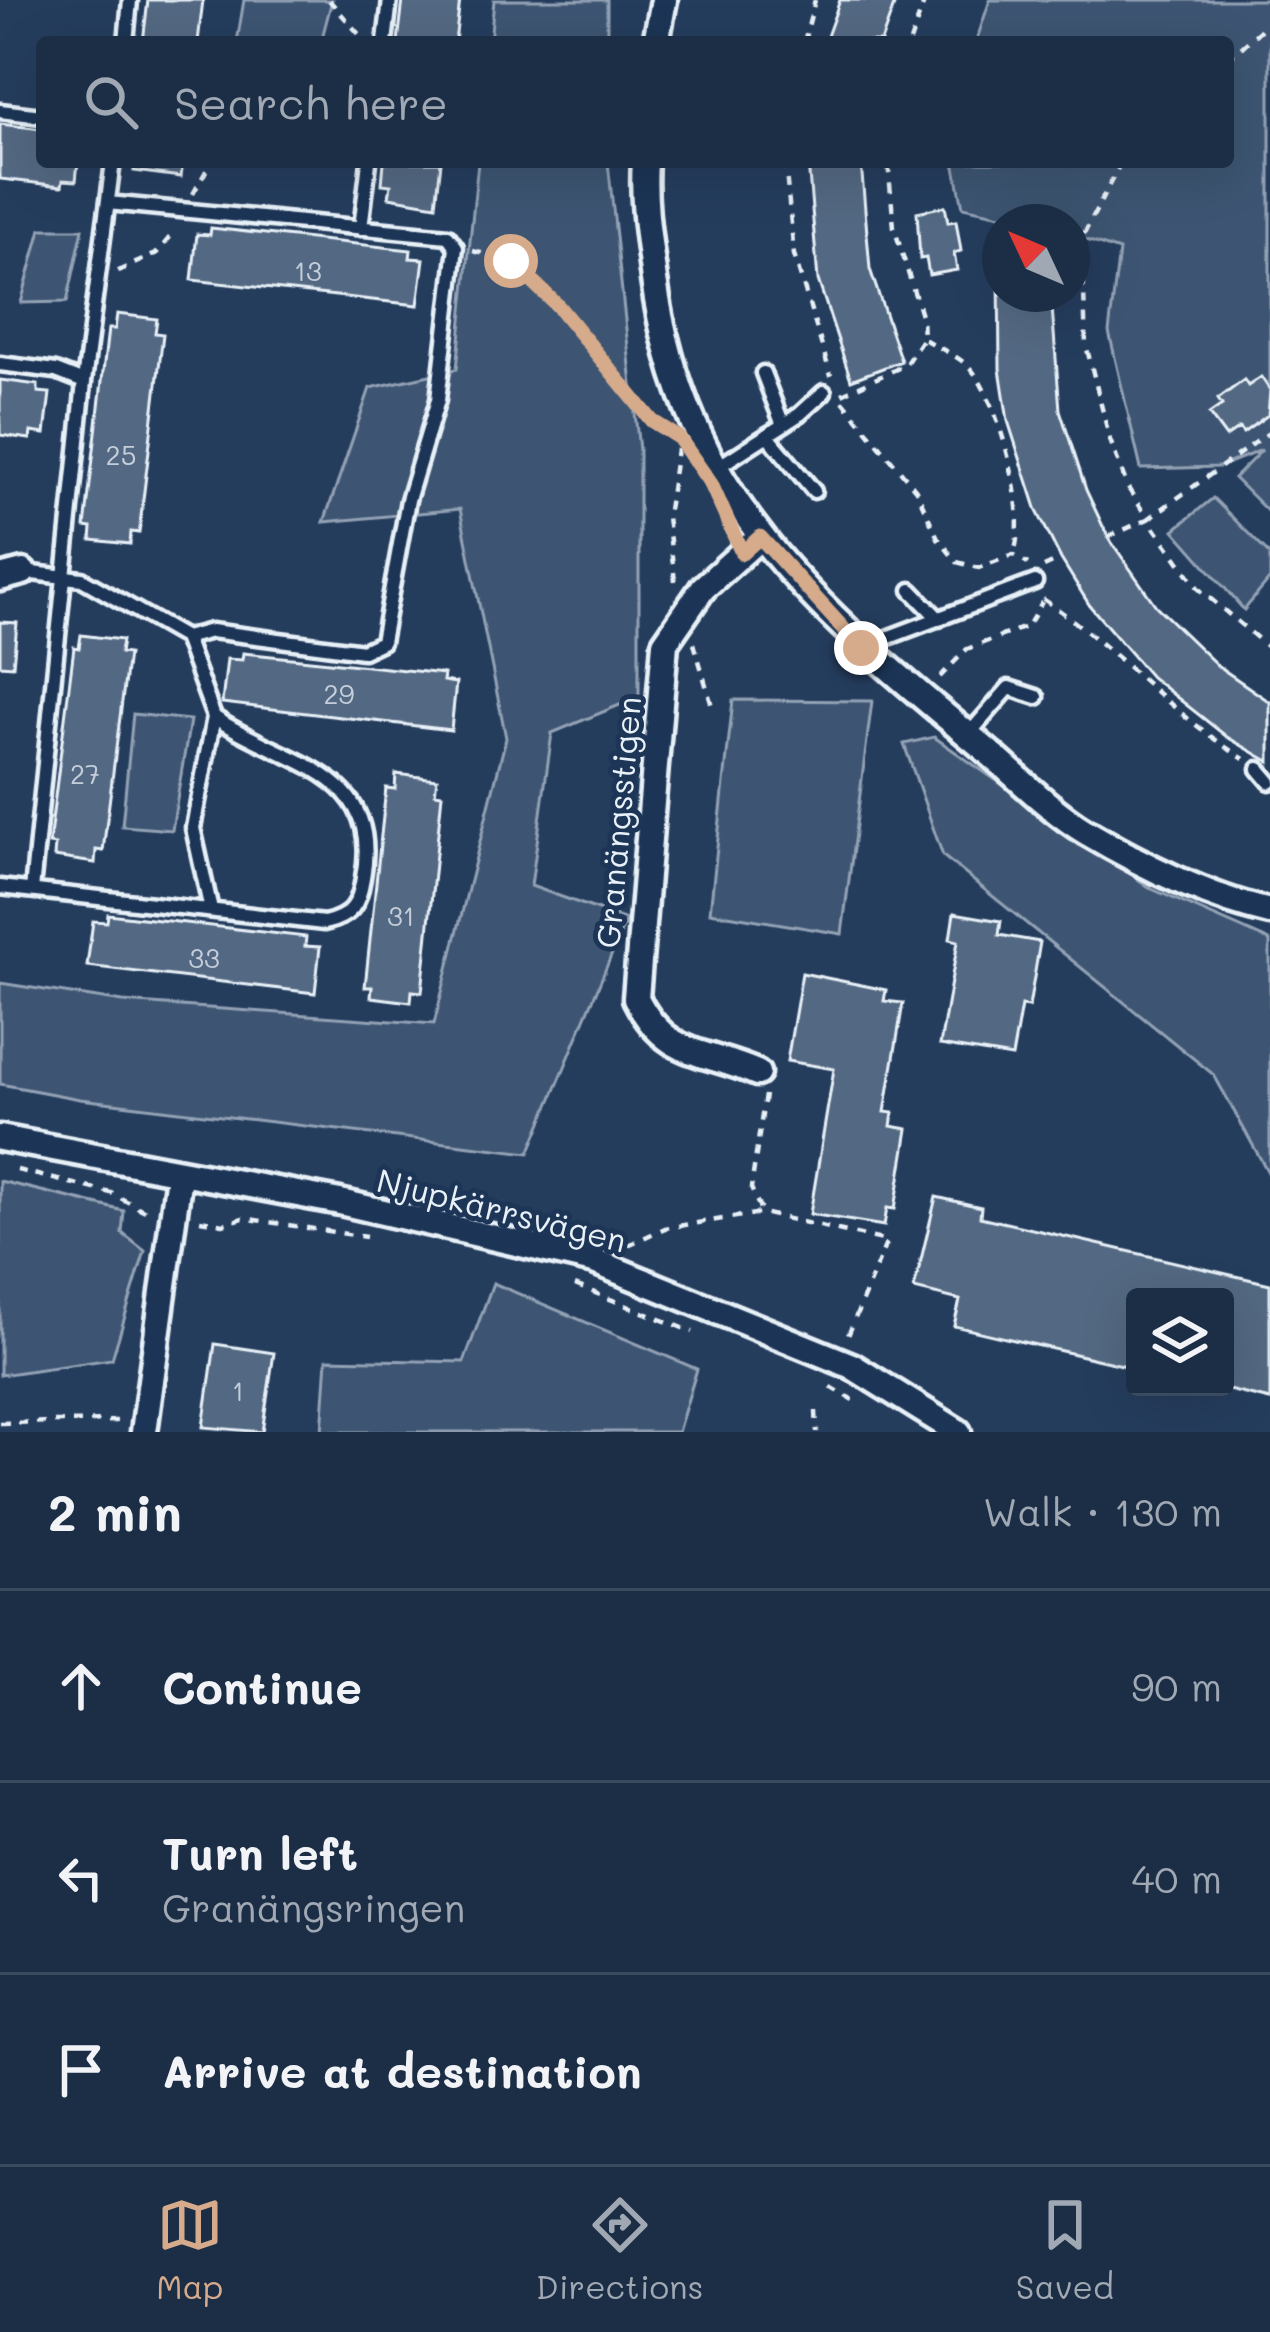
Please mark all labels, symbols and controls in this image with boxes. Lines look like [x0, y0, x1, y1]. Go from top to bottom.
search box [36, 36, 1234, 168]
icon: search [78, 69, 144, 135]
text: Search here [174, 73, 448, 131]
north arrow [982, 204, 1090, 312]
route start [484, 234, 538, 288]
house number: 13 [294, 253, 322, 288]
house number: 25 [106, 437, 136, 472]
route end [834, 621, 888, 675]
house number: 29 [324, 676, 355, 711]
street label: Granängsstigen [585, 694, 649, 950]
house number: 27 [70, 756, 100, 791]
house number: 31 [387, 898, 415, 933]
house number: 33 [188, 940, 220, 975]
street label: Njupkärrsvägen [373, 1157, 631, 1261]
map controls [1126, 1288, 1234, 1396]
button: layers [1126, 1288, 1234, 1396]
house number: 1 [232, 1373, 244, 1408]
text: 2 min [48, 1477, 182, 1544]
text: Walk · 130 m [983, 1485, 1222, 1536]
icon: ahead [48, 1653, 114, 1719]
text: Continue [162, 1657, 362, 1715]
text: 90 m [1131, 1660, 1222, 1711]
text: Turn left [162, 1823, 358, 1881]
icon: left [48, 1845, 114, 1911]
text: 40 m [1131, 1852, 1222, 1903]
text: Granängsringen [162, 1881, 465, 1932]
icon: arrive [48, 2037, 114, 2103]
text: Arrive at destination [162, 2041, 642, 2099]
tab: Map [156, 2192, 223, 2307]
tab: Directions [536, 2192, 703, 2307]
tab: Saved [1016, 2192, 1114, 2307]

